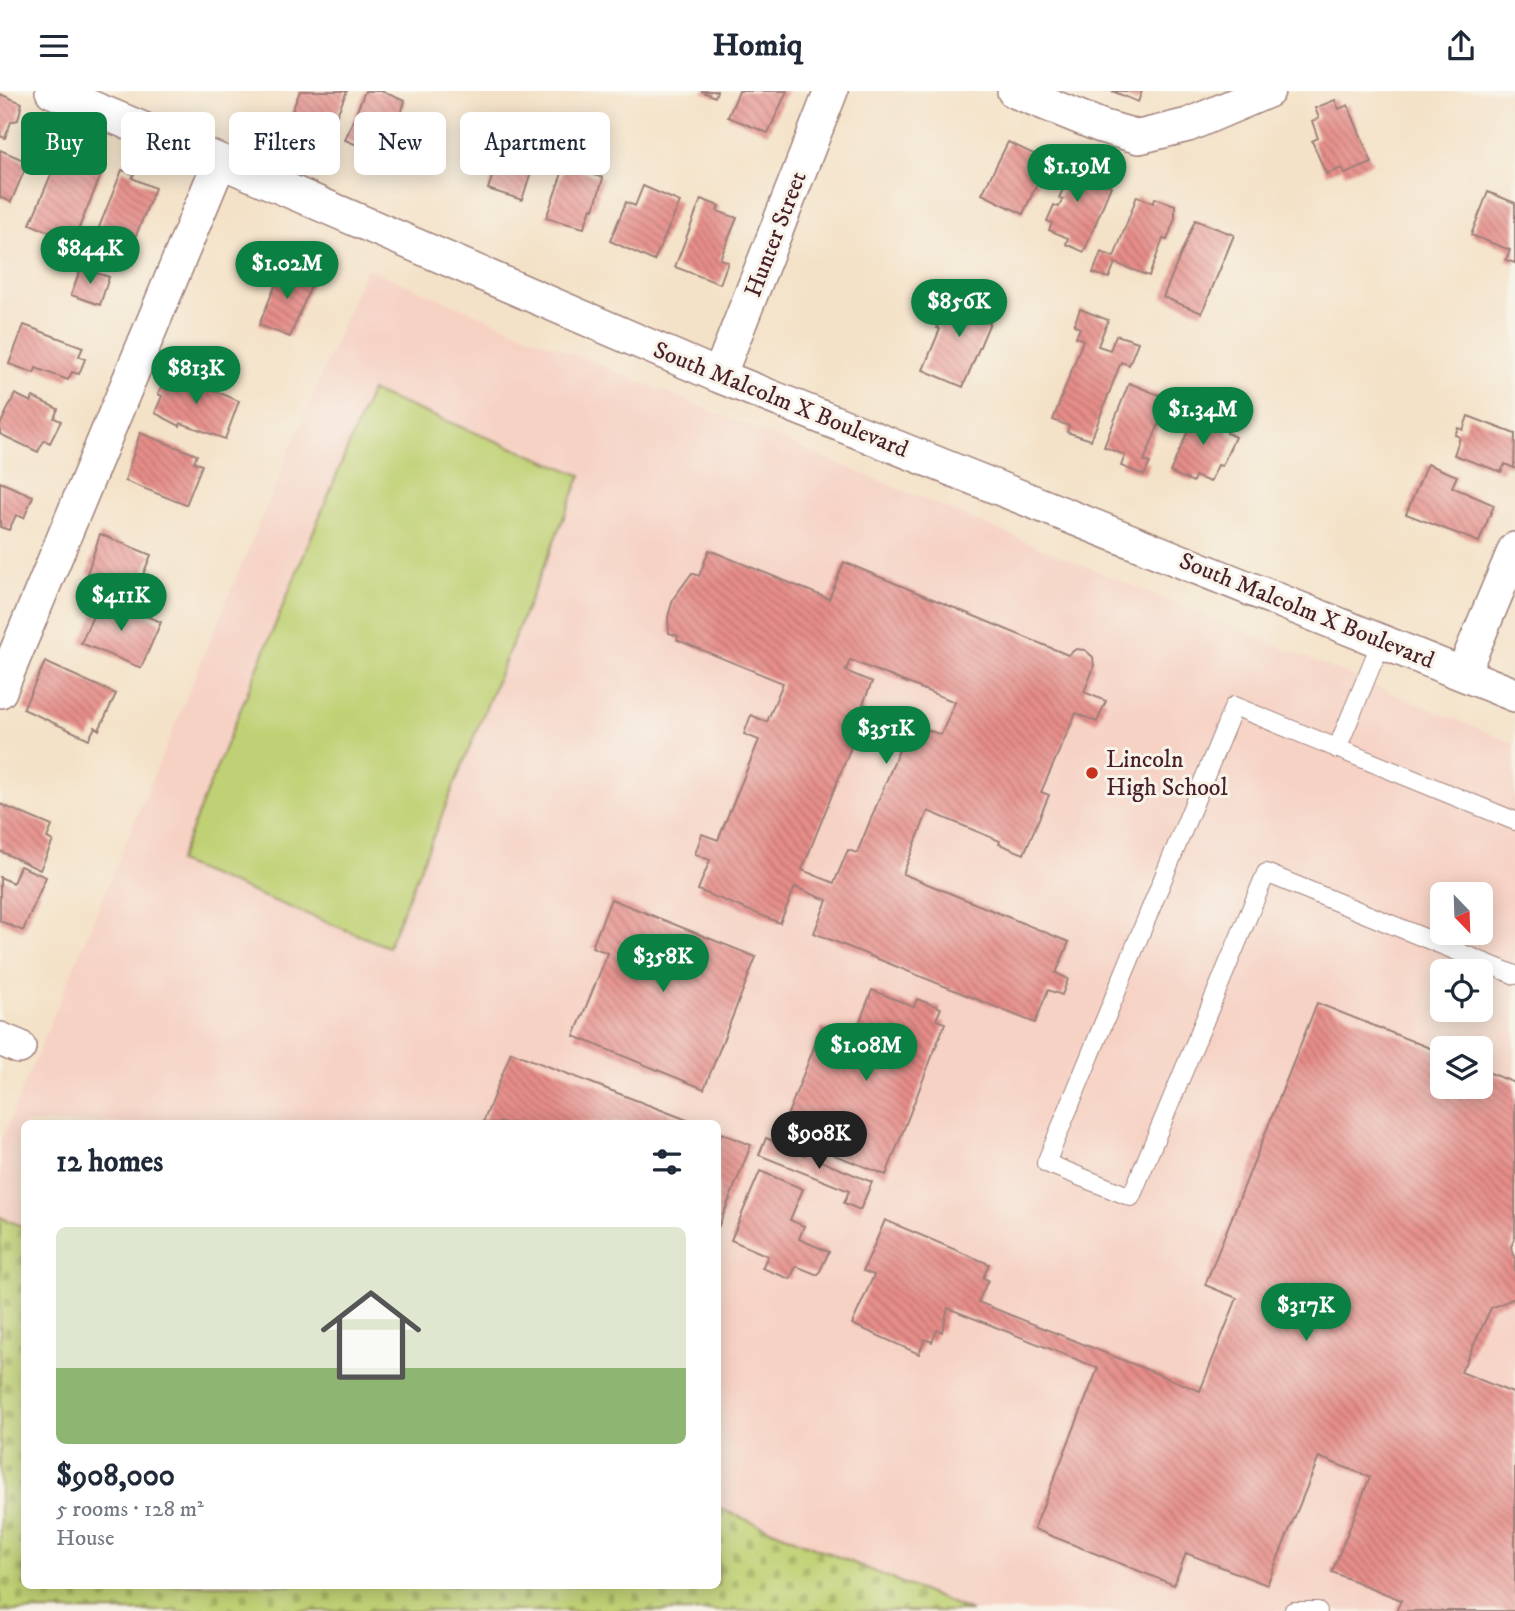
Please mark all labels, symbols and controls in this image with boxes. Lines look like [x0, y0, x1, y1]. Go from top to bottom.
text: Homiq [712, 26, 803, 66]
icon: menu [35, 27, 73, 65]
icon: share [1442, 27, 1480, 65]
chip: Buy [21, 112, 107, 175]
chip: Rent [121, 112, 215, 175]
chip: Filters [229, 112, 340, 175]
chip: New [354, 112, 446, 175]
chip: Apartment [460, 112, 610, 175]
pin: $1.19M [1020, 145, 1134, 204]
text: $1.19M [1043, 152, 1111, 181]
street label: Hunter Street [738, 167, 814, 301]
pin: $844K [41, 227, 139, 286]
text: $844K [57, 234, 123, 263]
pin: $1.02M [230, 241, 344, 301]
text: $1.02M [251, 249, 323, 278]
pin: $856K [910, 279, 1008, 339]
text: $856K [927, 287, 991, 316]
street label: South Malcolm X Boulevard [649, 335, 913, 465]
pin: $813K [147, 347, 245, 406]
text: $813K [167, 354, 225, 383]
pin: $1.34M [1146, 387, 1260, 447]
text: $1.34M [1168, 395, 1238, 424]
street label: South Malcolm X Boulevard [1175, 546, 1439, 676]
pin: $411K [72, 573, 170, 633]
text: $411K [92, 581, 150, 610]
pin: $351K [837, 707, 935, 766]
text: $351K [857, 714, 915, 743]
place label: Lincoln High School [1106, 745, 1228, 803]
marker: Lincoln High School [1084, 765, 1100, 781]
north arrow [1430, 882, 1493, 945]
map controls [1430, 882, 1493, 1099]
pin: $358K [614, 935, 712, 994]
text: $358K [633, 942, 693, 971]
button: locate [1430, 959, 1493, 1022]
pin: $1.08M [809, 1023, 923, 1083]
text: $1.08M [830, 1031, 902, 1060]
button: layers [1430, 1036, 1493, 1099]
pin: $908K [770, 1111, 868, 1171]
text: $908K [787, 1119, 851, 1148]
icon: filters [648, 1143, 686, 1181]
text: 12 homes [56, 1144, 163, 1181]
icon: home [308, 1272, 434, 1398]
pin: $317K [1257, 1283, 1355, 1343]
text: $317K [1277, 1291, 1335, 1320]
text: $908,000 [56, 1458, 175, 1495]
text: 5 rooms · 128 m² [56, 1495, 204, 1524]
text: House [56, 1524, 114, 1553]

